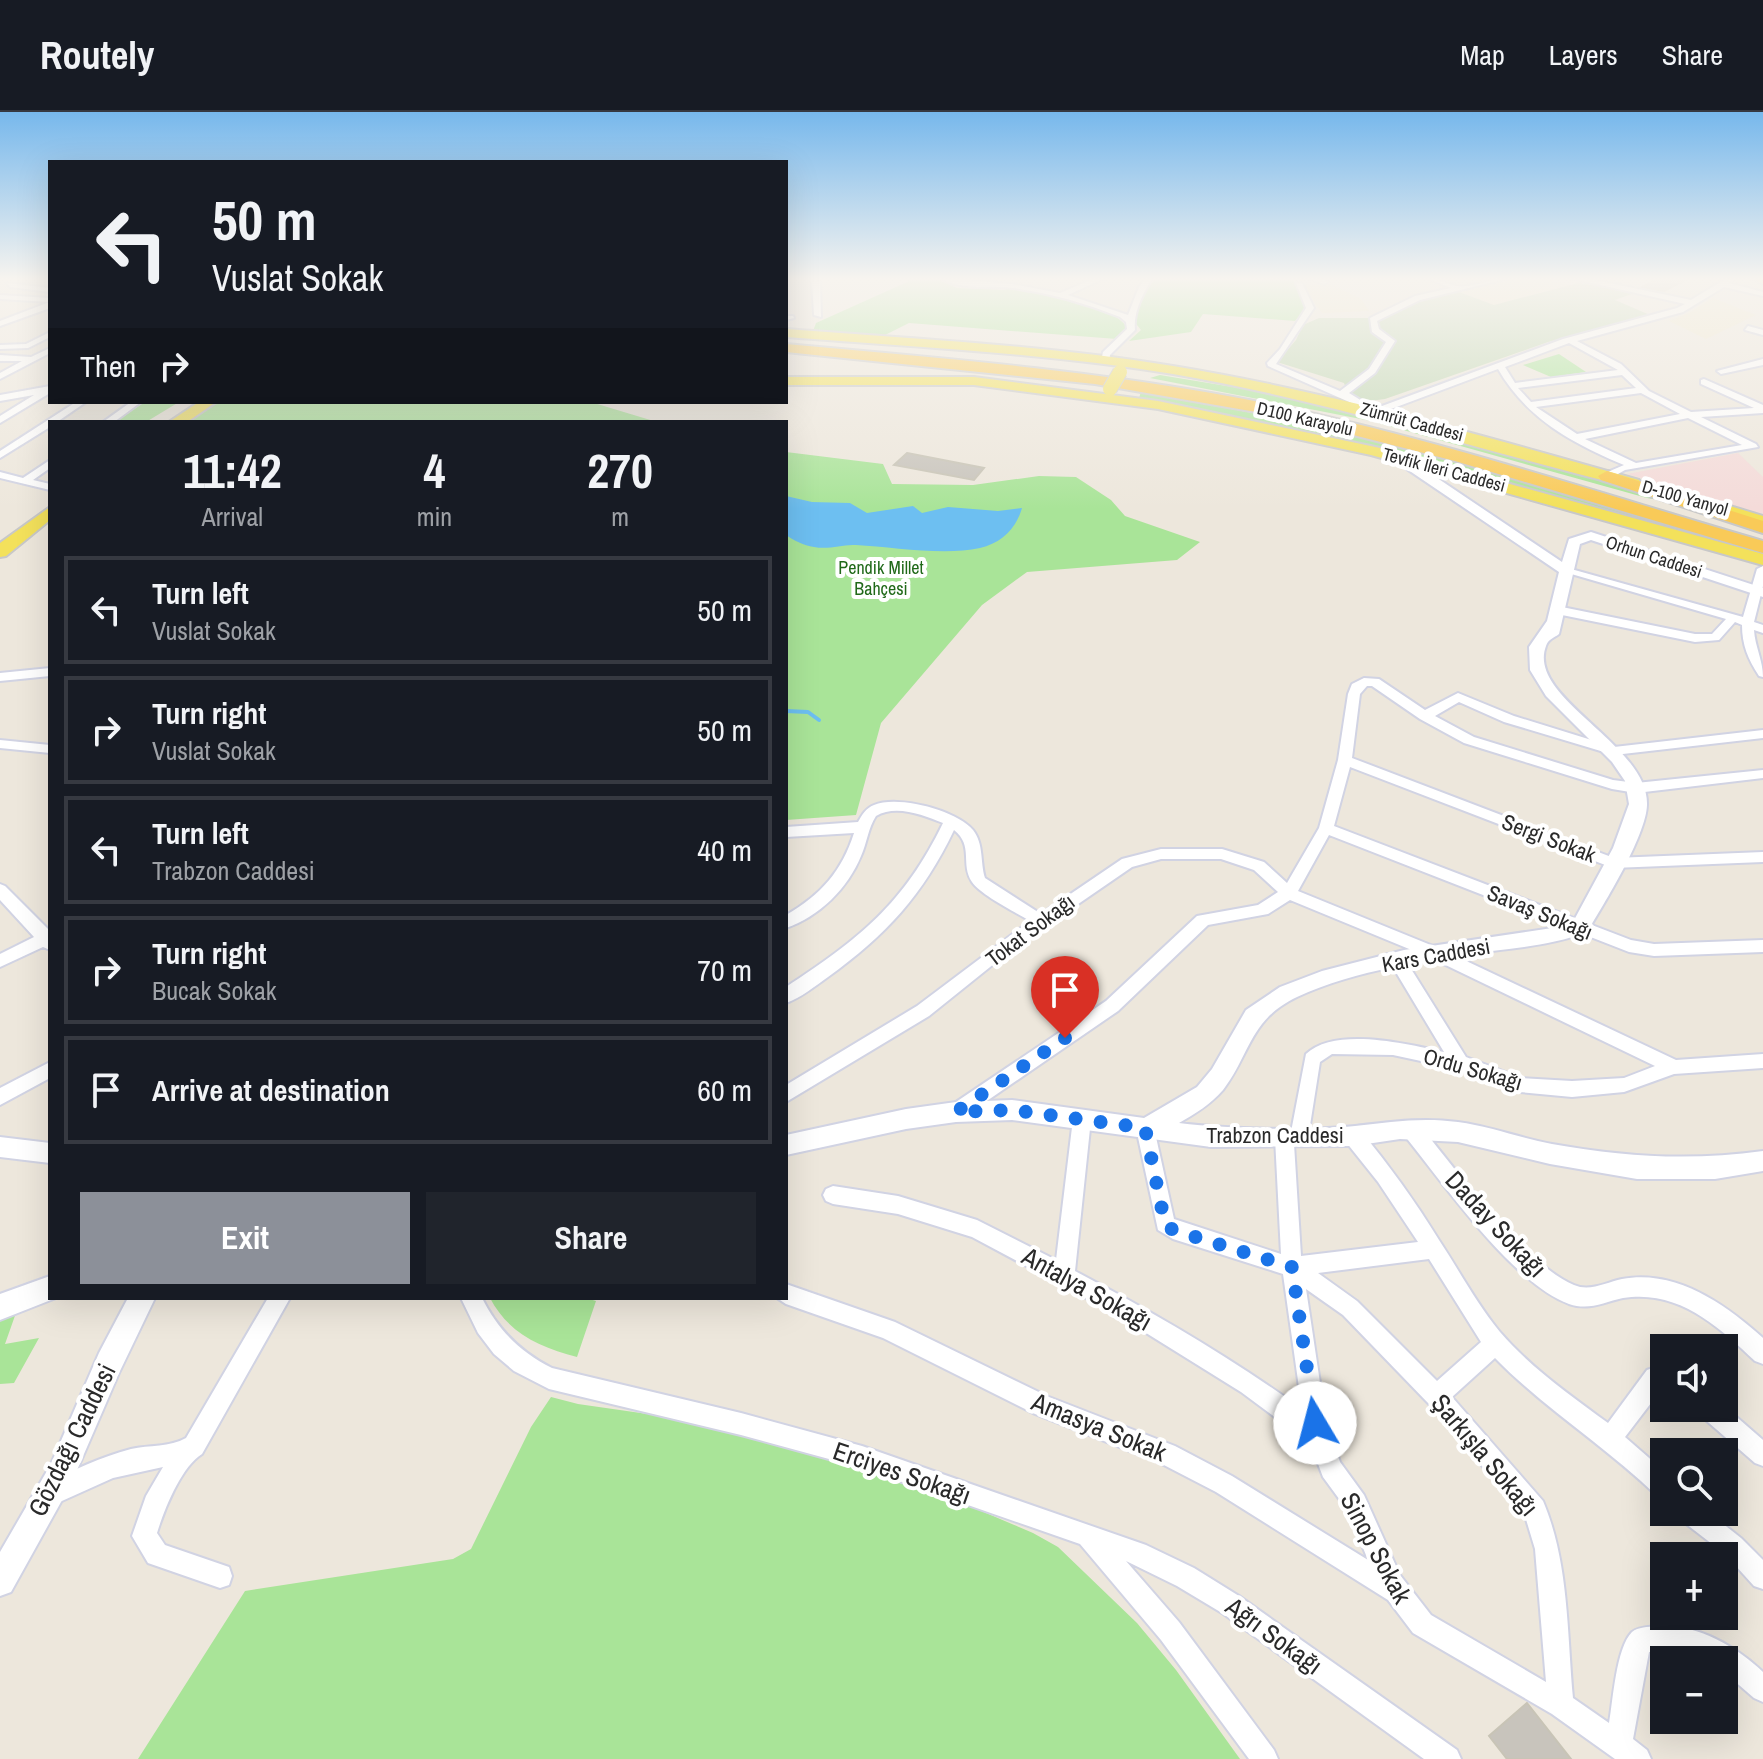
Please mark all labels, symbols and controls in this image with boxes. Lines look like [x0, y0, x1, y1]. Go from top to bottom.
text: Routely [40, 30, 154, 81]
text: Map [1460, 36, 1505, 74]
text: Layers [1549, 36, 1618, 74]
text: Share [1662, 36, 1723, 74]
text: 50 m [212, 182, 317, 257]
icon: left [80, 192, 184, 296]
text: Vuslat Sokak [212, 254, 383, 302]
icon: right [152, 344, 196, 388]
text: Then [80, 346, 136, 386]
street label: D100 Karayolu [1255, 395, 1355, 442]
street label: Zümrüt Caddesi [1358, 396, 1466, 447]
text: 11:42 [183, 438, 282, 503]
text: 4 [423, 438, 445, 503]
text: 270 [587, 438, 653, 503]
street label: Tevfik İleri Caddesi [1380, 441, 1508, 498]
street label: D-100 Yanyol [1639, 473, 1731, 522]
text: Arrival [202, 499, 263, 534]
text: min [417, 499, 452, 534]
text: m [611, 499, 629, 534]
street label: Orhun Caddesi [1603, 529, 1706, 584]
park label: Pendik Millet Bahçesi [838, 555, 924, 601]
text: Turn left [152, 573, 249, 613]
icon: left [84, 588, 128, 632]
text: 50 m [697, 590, 752, 630]
text: Vuslat Sokak [152, 613, 276, 648]
text: Turn right [152, 693, 266, 733]
icon: right [84, 708, 128, 752]
text: 50 m [697, 710, 752, 750]
text: Vuslat Sokak [152, 733, 276, 768]
street label: Sergi Sokak [1498, 806, 1601, 870]
text: Turn left [152, 813, 249, 853]
icon: left [84, 828, 128, 872]
text: 40 m [697, 830, 752, 870]
text: Trabzon Caddesi [152, 853, 315, 888]
street label: Savaş Sokağı [1483, 877, 1597, 947]
street label: Tokat Sokağı [979, 887, 1081, 973]
street label: Kars Caddesi [1380, 931, 1492, 979]
text: Turn right [152, 933, 266, 973]
icon: right [84, 948, 128, 992]
text: 70 m [697, 950, 752, 990]
pin [1031, 956, 1099, 1038]
icon: arrive [1043, 968, 1087, 1012]
text: Bucak Sokak [152, 973, 276, 1008]
street label: Ordu Sokağı [1420, 1041, 1526, 1097]
icon: arrive [84, 1068, 128, 1112]
text: Arrive at destination [152, 1070, 390, 1110]
text: 60 m [697, 1070, 752, 1110]
street label: Trabzon Caddesi [1206, 1120, 1344, 1150]
street label: Daday Sokağı [1438, 1163, 1555, 1285]
button: Exit [80, 1192, 410, 1284]
button: Share [426, 1192, 756, 1284]
street label: Antalya Sokağı [1015, 1238, 1158, 1339]
map controls [1650, 1334, 1738, 1734]
button: sound [1650, 1334, 1738, 1422]
street label: Gözdağı Caddesi [19, 1358, 124, 1522]
position arrow [1273, 1381, 1357, 1465]
street label: Amasya Sokak [1026, 1383, 1172, 1470]
street label: Şarkışla Sokağı [1424, 1386, 1547, 1523]
street label: Erciyes Sokağı [829, 1433, 976, 1512]
button: search [1650, 1438, 1738, 1526]
street label: Sinop Sokak [1333, 1486, 1420, 1610]
button: + [1650, 1542, 1738, 1630]
street label: Ağrı Sokağı [1218, 1588, 1330, 1682]
button: − [1650, 1646, 1738, 1734]

